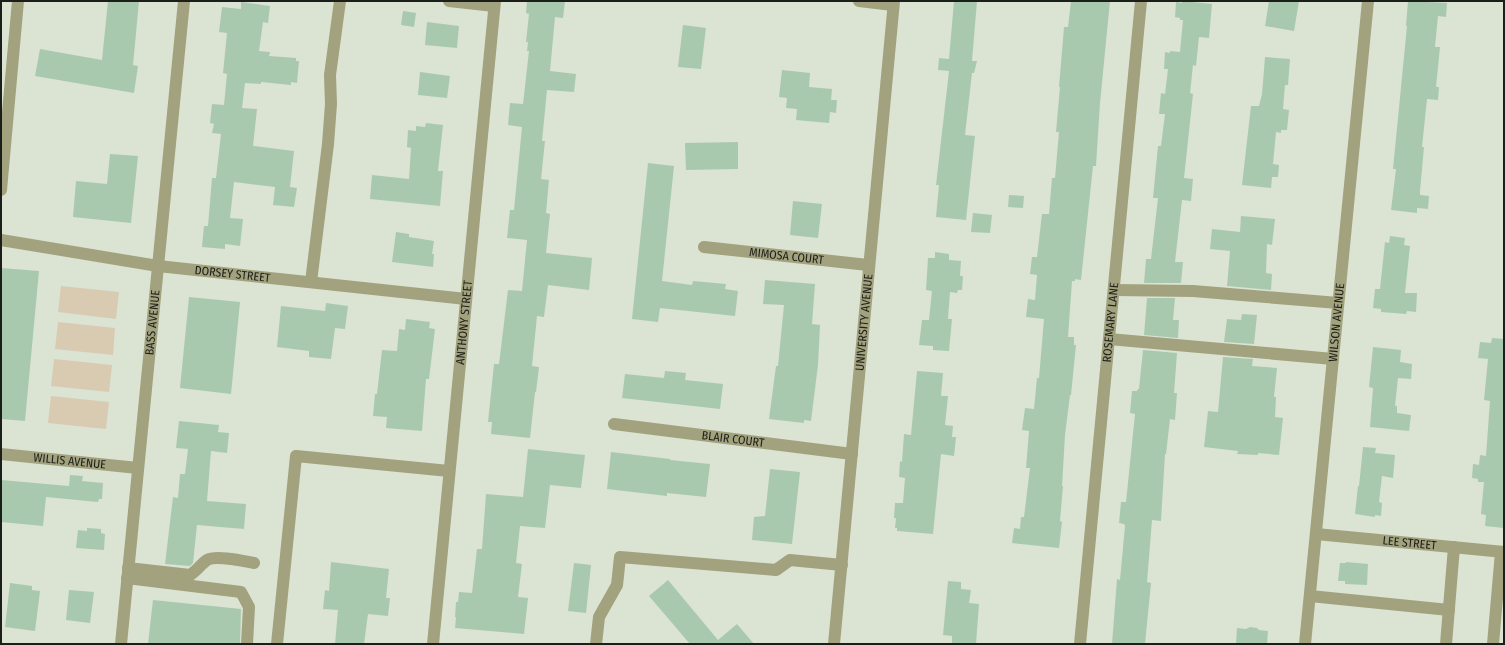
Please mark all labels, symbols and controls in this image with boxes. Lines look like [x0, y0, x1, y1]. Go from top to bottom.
street label: MIMOSA COURT [748, 245, 825, 267]
street label: DORSEY STREET [194, 263, 271, 285]
street label: UNIVERSITY AVENUE [853, 273, 876, 371]
street label: ANTHONY STREET [453, 279, 475, 365]
street label: ROSEMARY LANE [1100, 282, 1121, 363]
street label: WILSON AVENUE [1326, 282, 1347, 362]
street label: BASS AVENUE [142, 289, 163, 356]
street label: BLAIR COURT [701, 428, 766, 450]
street label: WILLIS AVENUE [33, 450, 107, 472]
street label: LEE STREET [1382, 533, 1438, 553]

